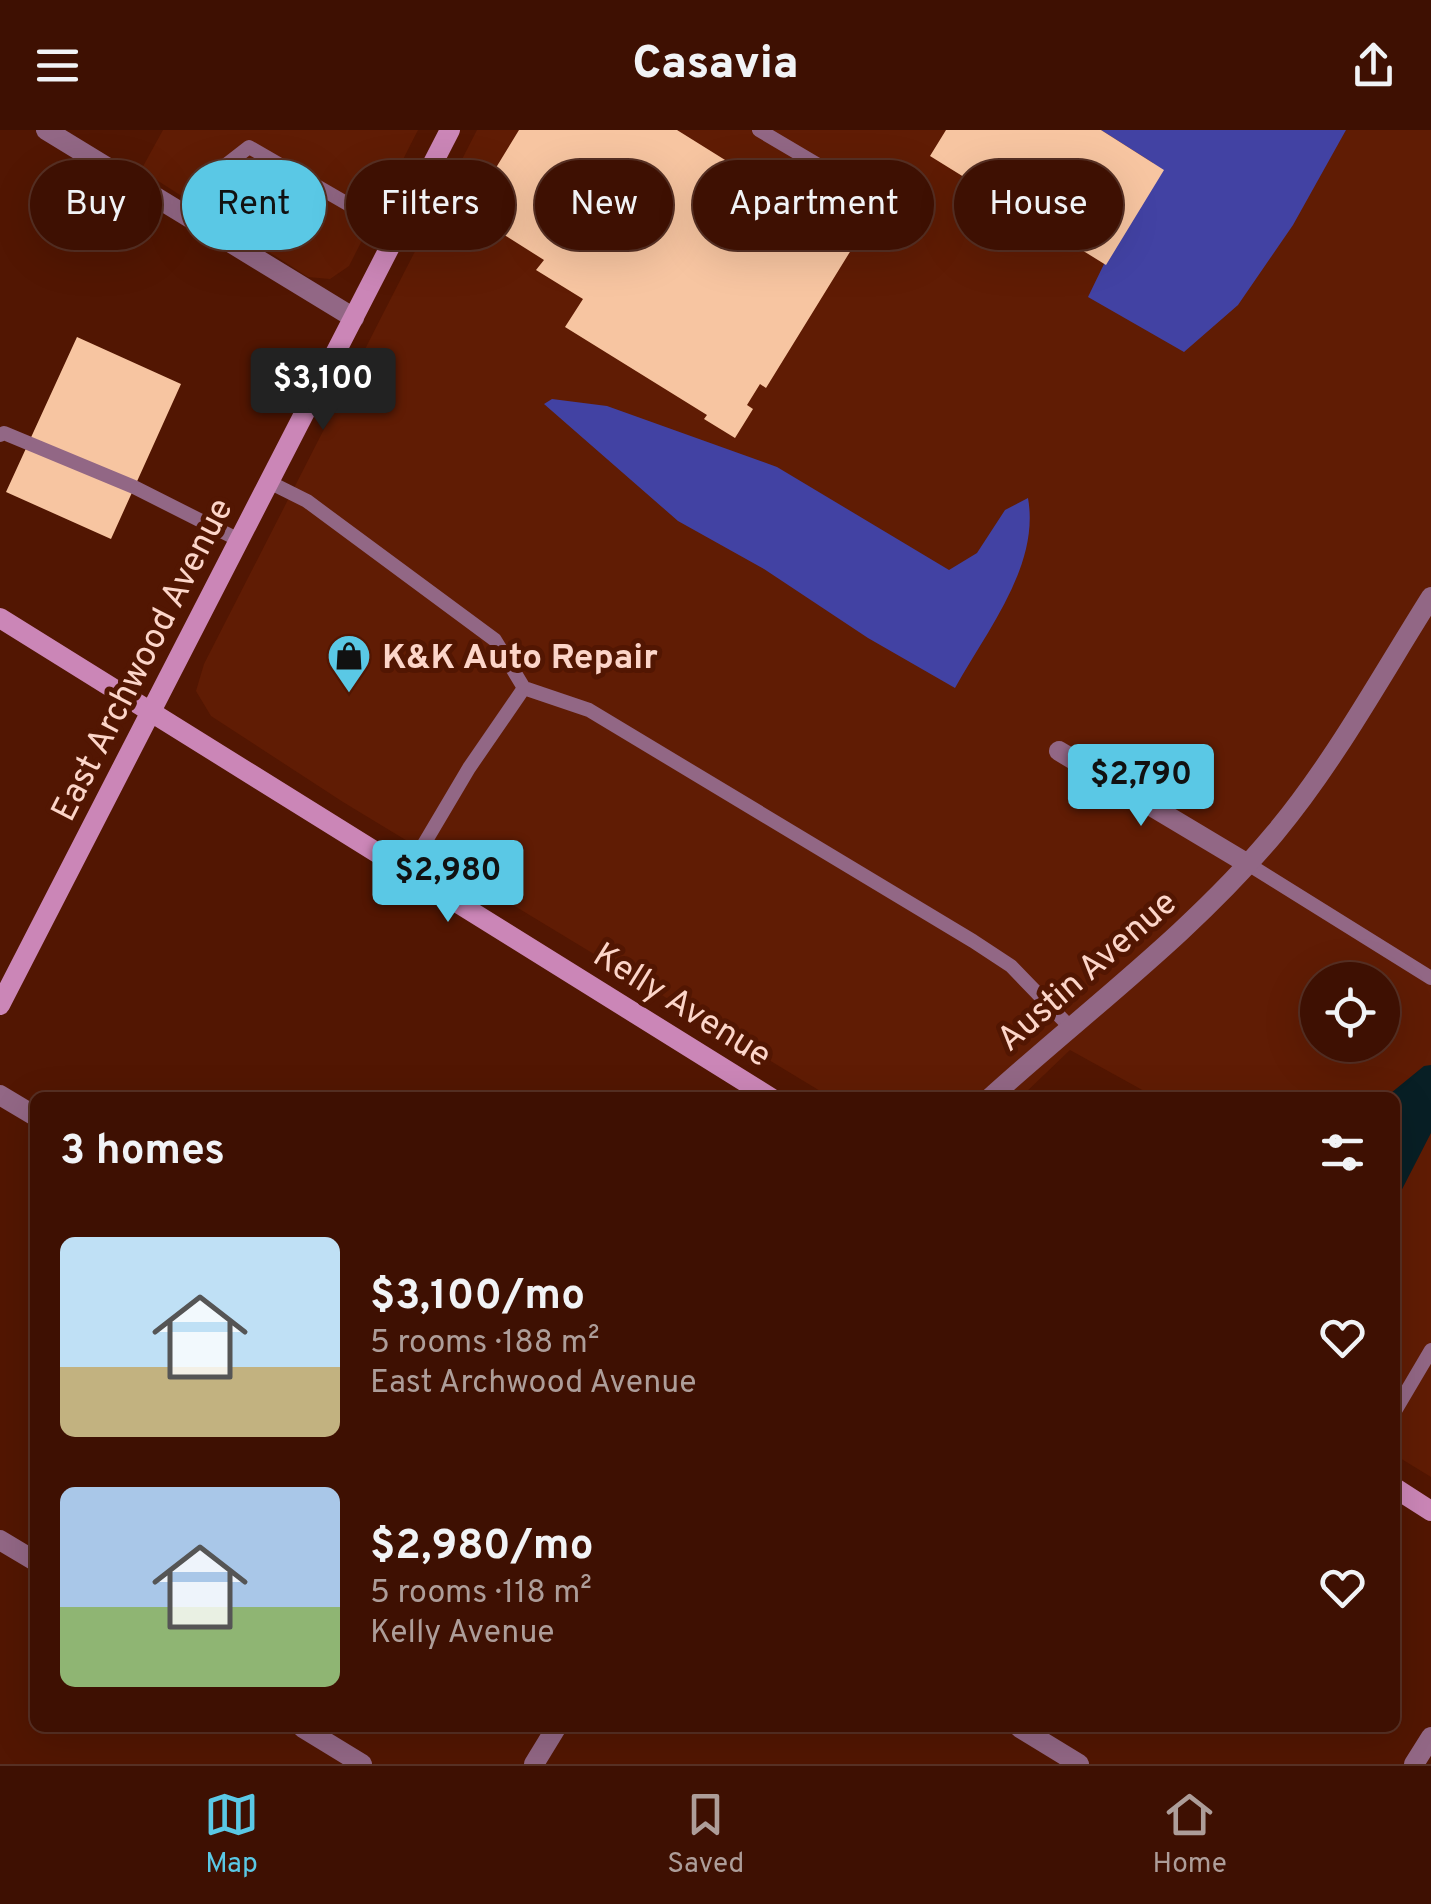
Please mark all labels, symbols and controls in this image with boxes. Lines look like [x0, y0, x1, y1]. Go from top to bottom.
text: Casavia [633, 37, 798, 94]
icon: menu [30, 38, 85, 93]
icon: share [1346, 38, 1401, 93]
chip: Buy [30, 160, 162, 250]
chip: Rent [182, 160, 326, 250]
chip: Filters [346, 160, 515, 250]
chip: New [535, 160, 673, 250]
chip: Apartment [693, 160, 934, 250]
chip: House [954, 160, 1123, 250]
pin: $3,100 [242, 348, 404, 433]
text: $3,100 [273, 360, 373, 400]
street label: East Archwood Avenue [43, 491, 244, 829]
shop icon: K&K Auto Repair [326, 633, 372, 694]
place label: K&K Auto Repair [382, 637, 658, 681]
pin: $2,790 [1060, 744, 1222, 829]
text: $2,790 [1090, 756, 1192, 796]
pin: $2,980 [367, 840, 529, 925]
text: $2,980 [394, 852, 502, 892]
street label: Austin Avenue [989, 882, 1187, 1062]
street label: Kelly Avenue [584, 934, 779, 1079]
map controls [1300, 962, 1400, 1062]
button: locate [1300, 962, 1400, 1062]
icon: filters [1315, 1125, 1370, 1180]
text: 3 homes [60, 1126, 225, 1179]
text: $3,100/mo [370, 1271, 585, 1324]
icon: home [140, 1277, 260, 1397]
icon: heart [1315, 1310, 1370, 1365]
text: 5 rooms · 188 m² [370, 1324, 600, 1364]
text: East Archwood Avenue [370, 1364, 696, 1404]
text: $2,980/mo [370, 1521, 594, 1574]
icon: home [140, 1527, 260, 1647]
icon: heart [1315, 1560, 1370, 1615]
text: 5 rooms · 118 m² [370, 1574, 592, 1614]
text: Kelly Avenue [370, 1614, 554, 1654]
tab: Map [204, 1787, 259, 1883]
tab: Saved [667, 1787, 744, 1883]
tab: Home [1153, 1787, 1227, 1883]

